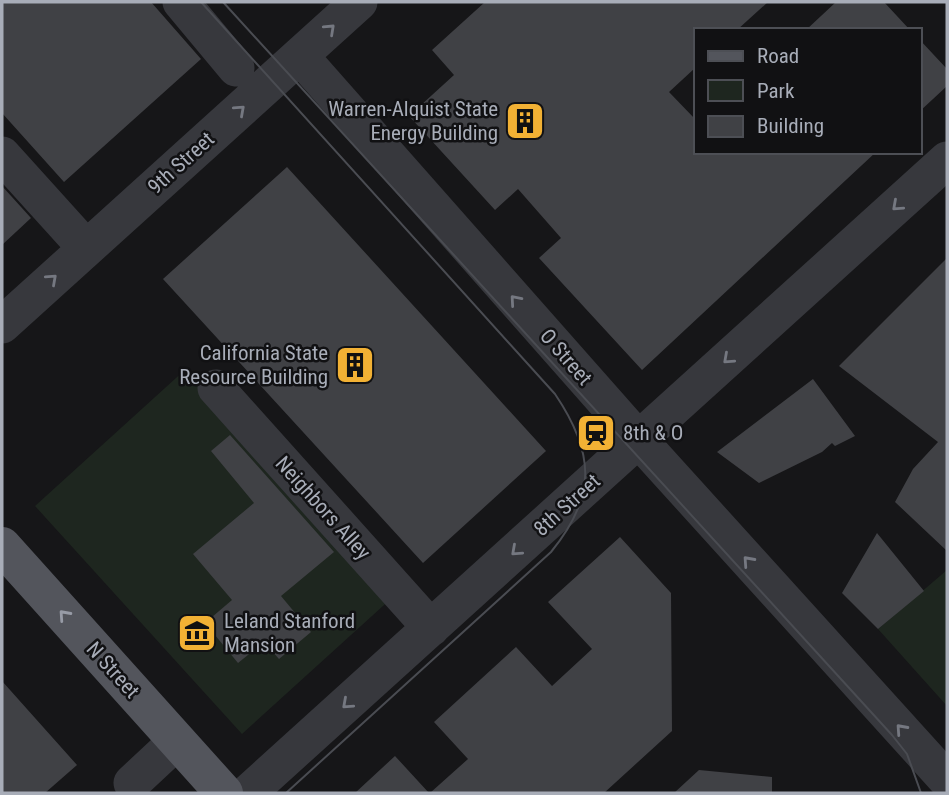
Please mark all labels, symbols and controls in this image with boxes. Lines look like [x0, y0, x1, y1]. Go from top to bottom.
one-way arrow [322, 25, 335, 37]
legend [694, 28, 921, 154]
text: Road [757, 44, 799, 68]
text: Park [757, 79, 795, 103]
place label: Warren-Alquist State Energy Building [328, 97, 498, 145]
building icon: Warren-Alquist State Energy Building [504, 100, 546, 142]
one-way arrow [231, 106, 244, 118]
text: Building [757, 114, 824, 138]
street label: 9th Street [143, 127, 219, 199]
one-way arrow [892, 198, 905, 210]
one-way arrow [44, 274, 57, 287]
one-way arrow [511, 295, 523, 308]
street label: O Street [535, 324, 597, 390]
place label: California State Resource Building [179, 341, 328, 389]
building icon: California State Resource Building [334, 344, 376, 386]
one-way arrow [723, 351, 736, 363]
station icon: 8th & O [575, 412, 617, 454]
place label: 8th & O [623, 421, 683, 445]
street label: Neighbors Alley [271, 452, 376, 565]
street label: 8th Street [529, 469, 605, 541]
one-way arrow [511, 543, 524, 556]
one-way arrow [744, 556, 757, 569]
place label: Leland Stanford Mansion [224, 609, 355, 657]
one-way arrow [59, 610, 72, 623]
museum icon: Leland Stanford Mansion [176, 612, 218, 654]
street label: N Street [82, 637, 144, 703]
one-way arrow [342, 696, 355, 708]
one-way arrow [897, 724, 910, 737]

